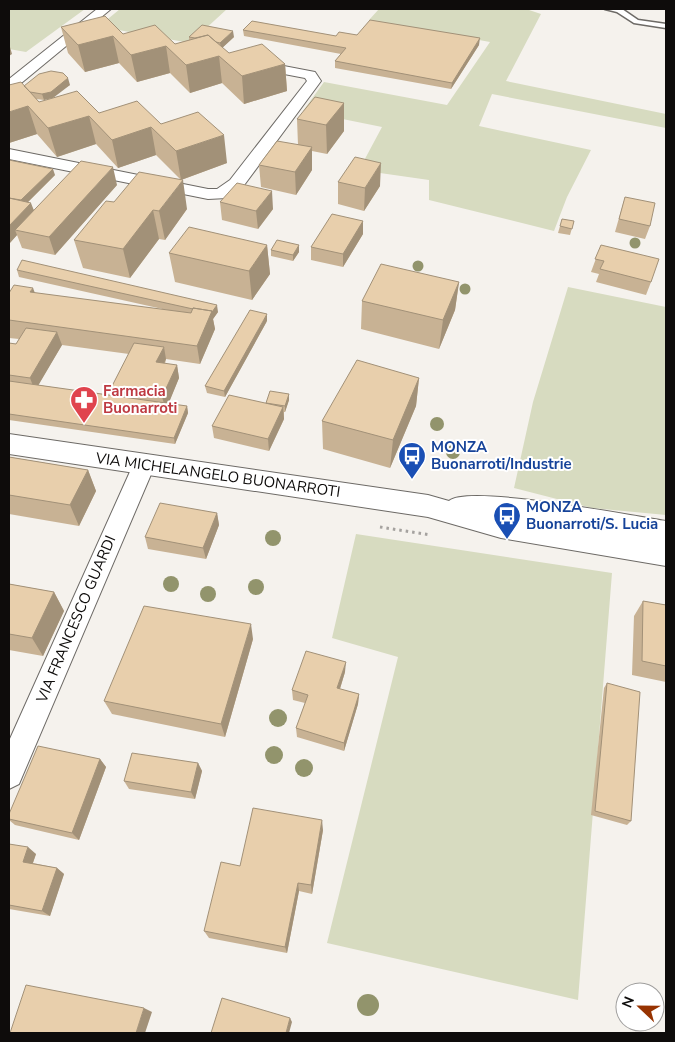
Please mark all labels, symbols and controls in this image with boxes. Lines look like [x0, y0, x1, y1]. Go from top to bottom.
place label: Farmacia Buonarroti [103, 381, 177, 418]
pharmacy icon: Farmacia Buonarroti [69, 385, 99, 424]
place label: MONZA Buonarroti/Industrie [431, 437, 572, 474]
bus stop icon: MONZA Buonarroti/Industrie [397, 441, 427, 480]
street label: VIA MICHELANGELO BUONARROTI [93, 448, 342, 502]
place label: MONZA Buonarroti/S. Lucia [526, 497, 658, 534]
bus stop icon: MONZA Buonarroti/S. Lucia [492, 501, 522, 540]
street label: VIA FRANCESCO GUARDI [31, 532, 120, 707]
north arrow [615, 982, 665, 1032]
text: N [618, 994, 639, 1011]

